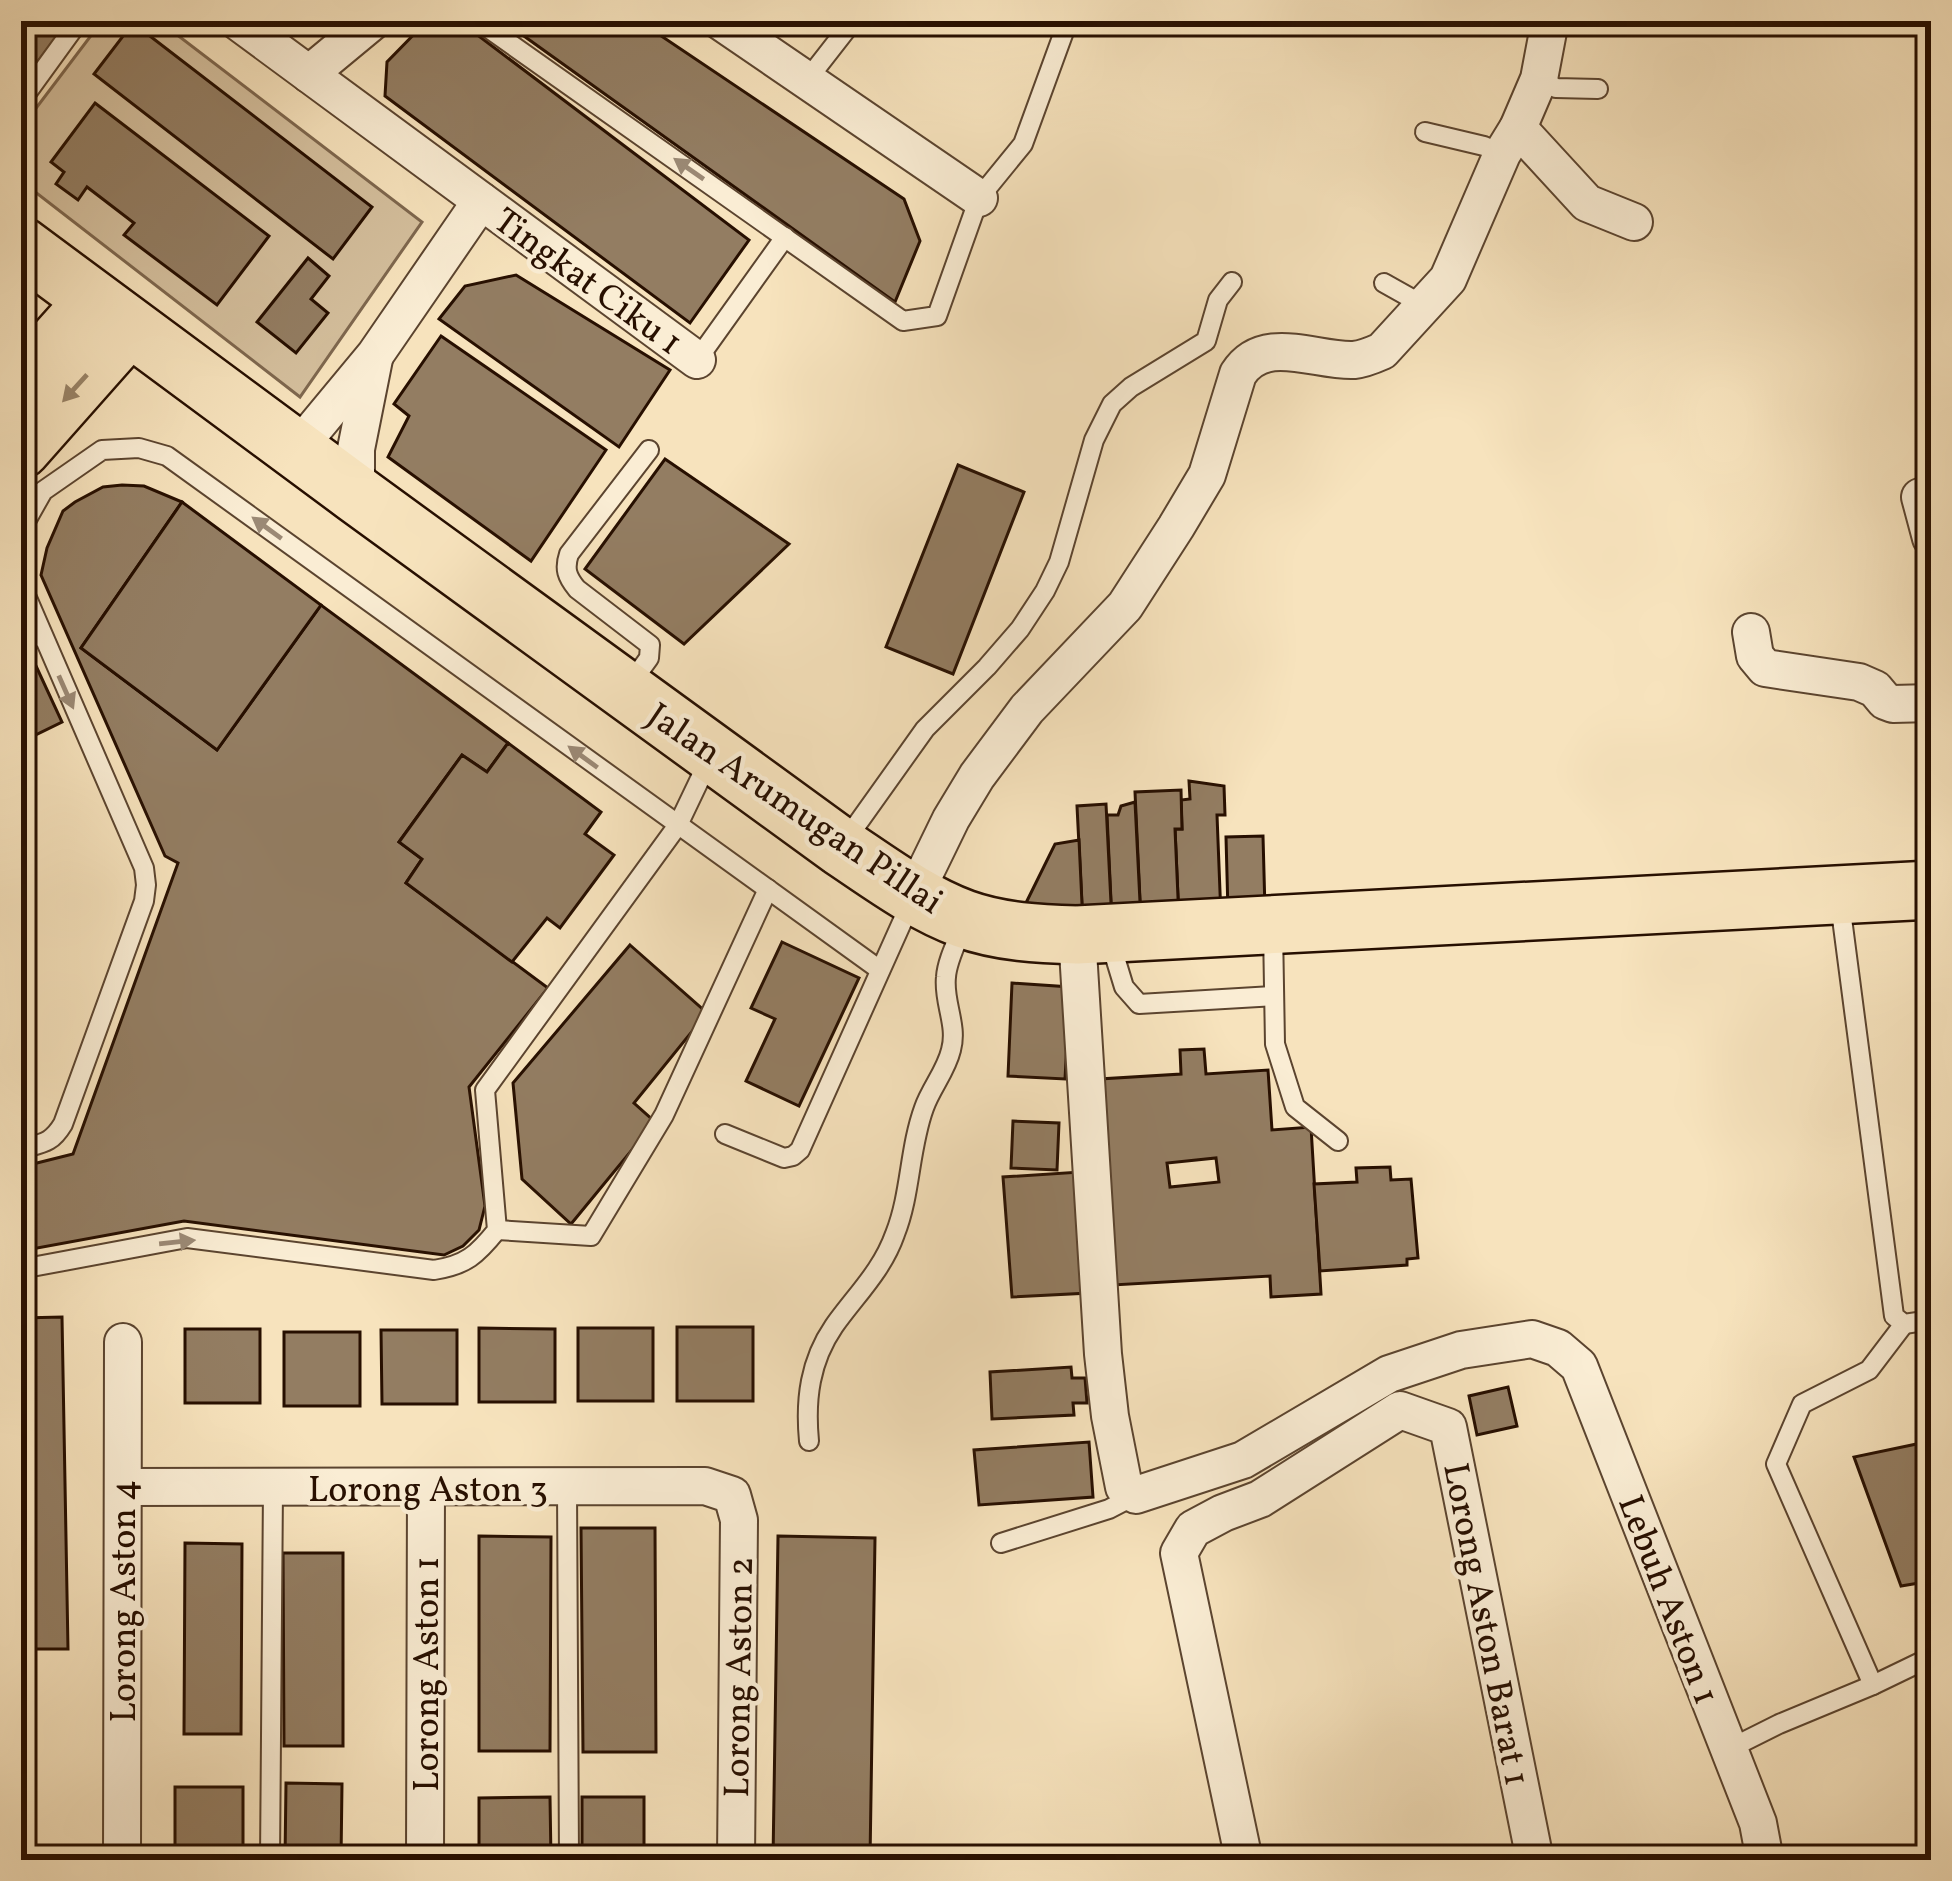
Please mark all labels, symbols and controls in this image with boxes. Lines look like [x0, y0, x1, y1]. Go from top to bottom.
one-way arrow [673, 158, 705, 182]
street label: Tingkat Ciku 1 [482, 198, 691, 369]
one-way arrow [62, 373, 89, 403]
one-way arrow [251, 517, 283, 540]
one-way arrow [57, 675, 77, 710]
street label: Jalan Arumugan Pillai [636, 693, 952, 928]
one-way arrow [567, 745, 599, 769]
one-way arrow [159, 1232, 197, 1251]
street label: Lorong Aston Barat 1 [1428, 1459, 1540, 1791]
street label: Lorong Aston 3 [308, 1467, 548, 1517]
street label: Lorong Aston 4 [101, 1479, 151, 1723]
street label: Lebuh Aston 1 [1603, 1488, 1729, 1712]
street label: Lorong Aston 1 [404, 1556, 454, 1792]
street label: Lorong Aston 2 [714, 1556, 768, 1798]

